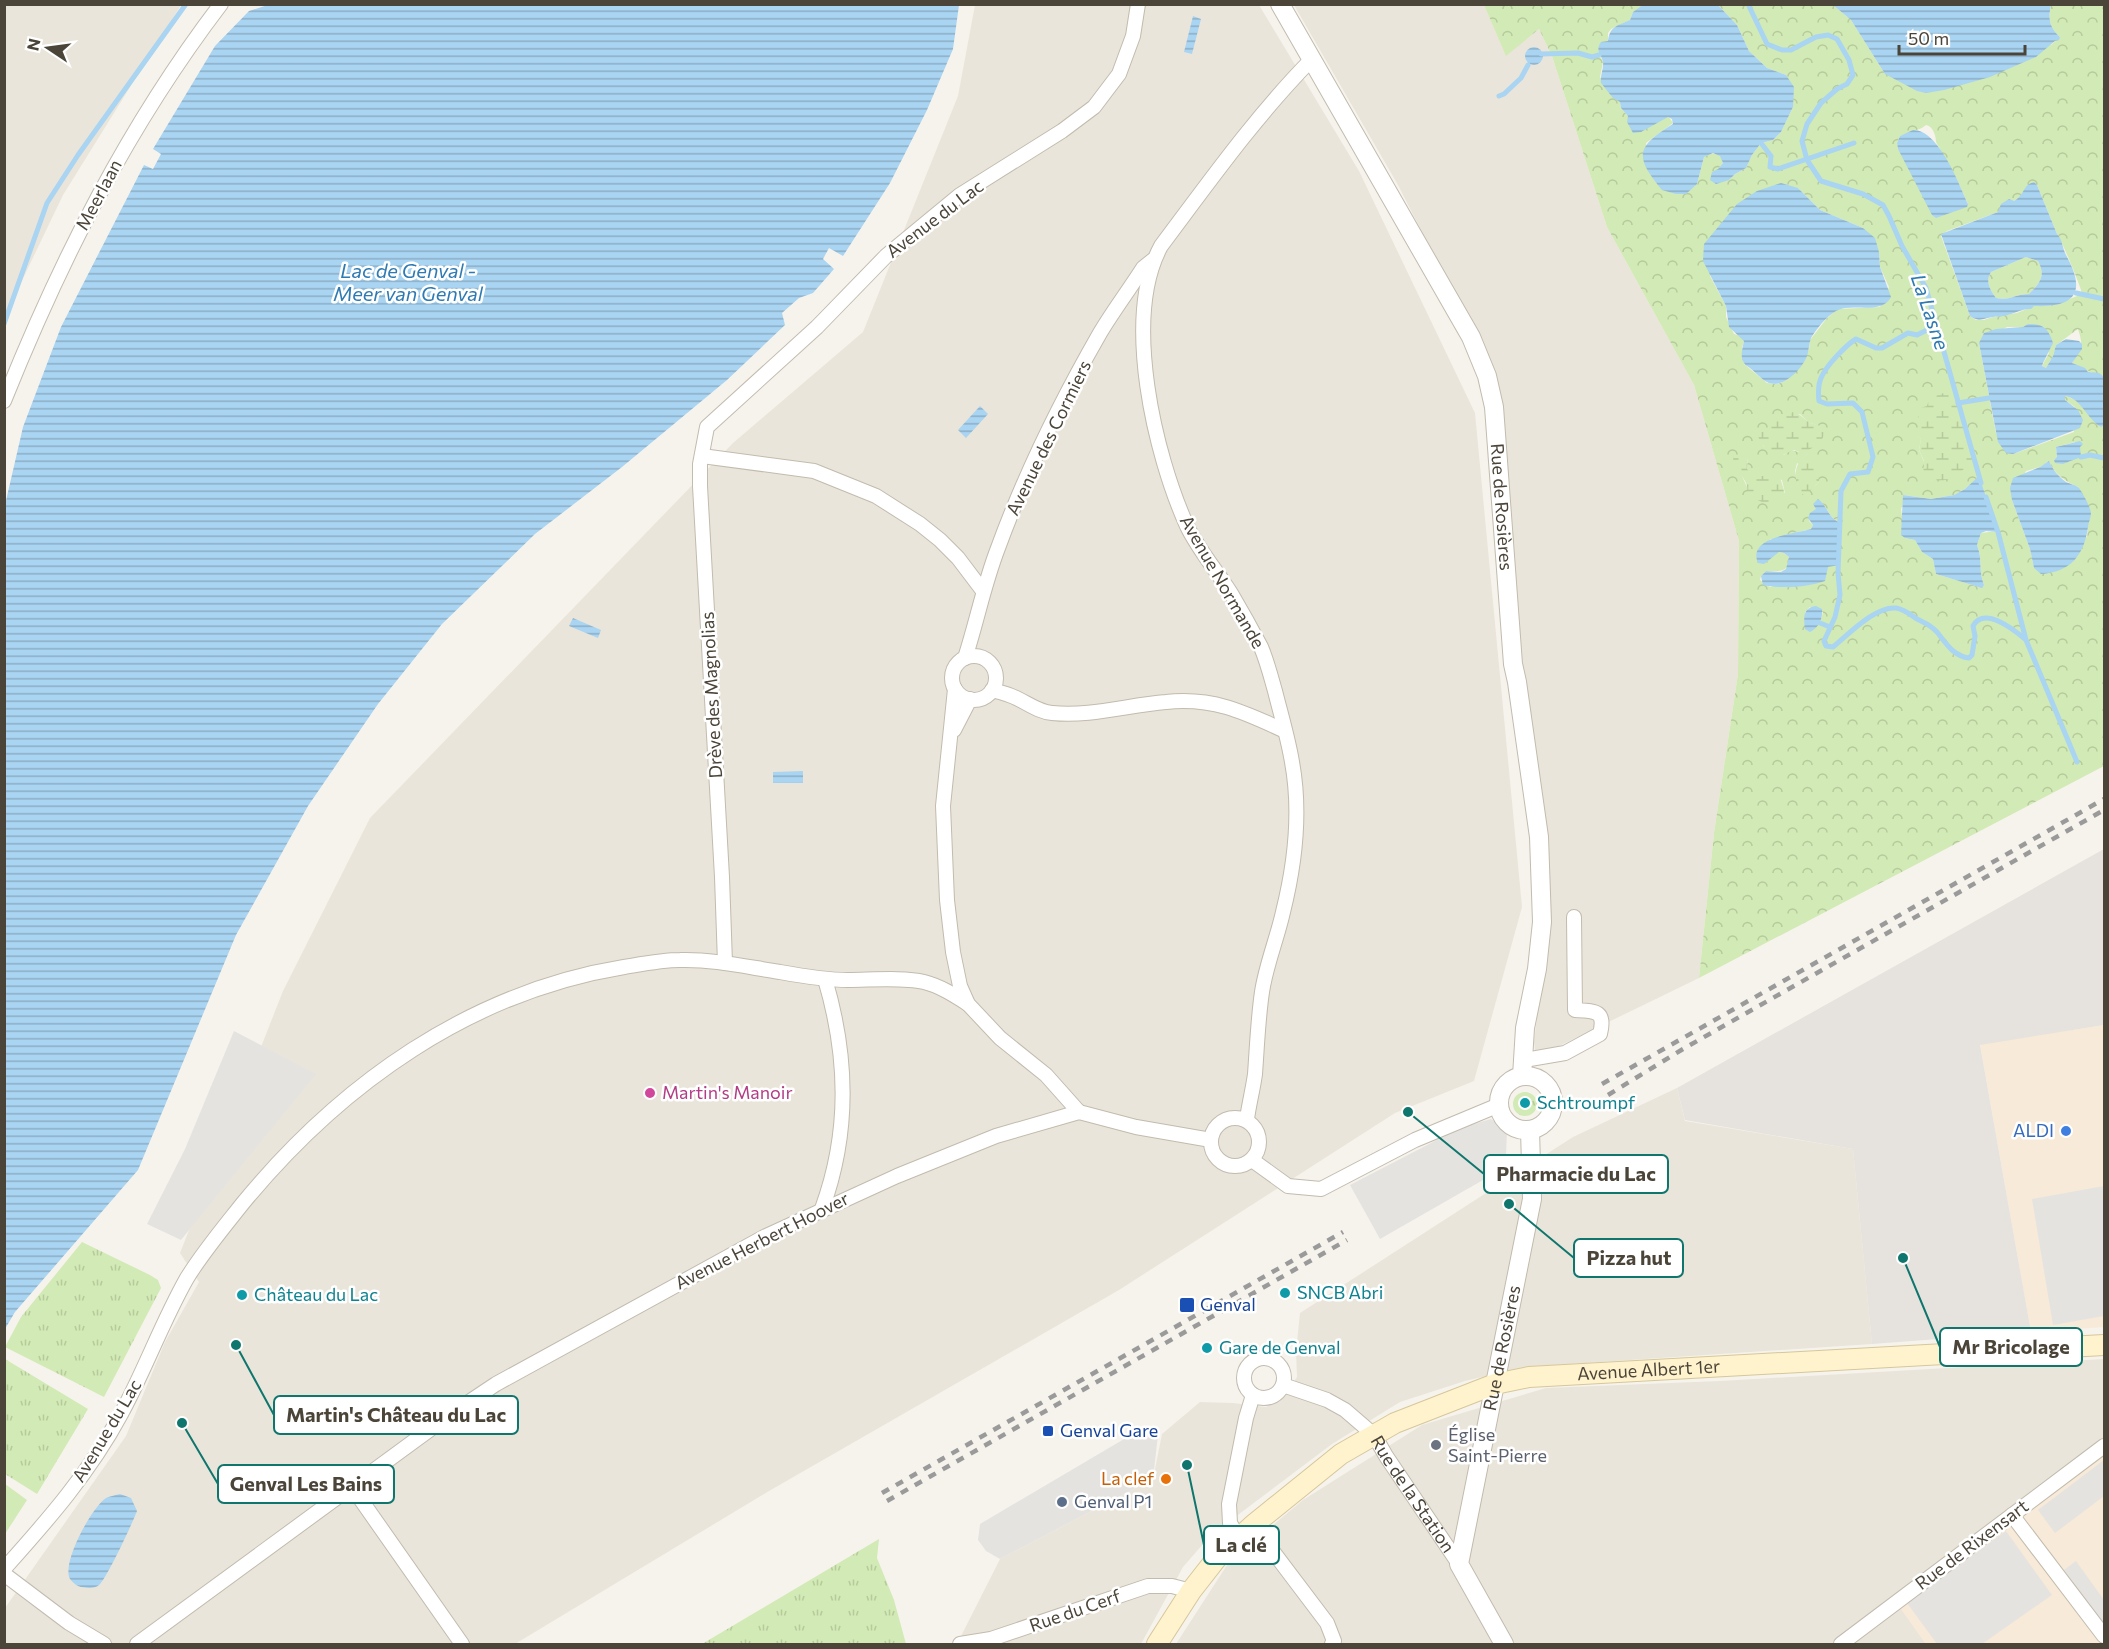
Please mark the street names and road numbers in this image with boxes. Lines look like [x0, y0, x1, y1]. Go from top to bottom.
street label: Meerlaan [70, 155, 126, 234]
street label: Avenue du Lac [881, 174, 987, 262]
street label: Avenue des Cormiers [1001, 356, 1095, 519]
street label: Rue de Rosières [1487, 443, 1518, 571]
street label: Avenue Normande [1176, 511, 1270, 652]
street label: Drève des Magnolias [696, 611, 726, 779]
street label: Avenue Herbert Hoover [671, 1187, 852, 1294]
street label: Rue de Rosières [1478, 1283, 1524, 1412]
street label: Avenue Albert 1er [1576, 1354, 1721, 1384]
street label: Avenue du Lac [67, 1375, 145, 1486]
street label: Rue de la Station [1367, 1431, 1460, 1556]
street label: Rue de Rixensart [1910, 1494, 2032, 1594]
street label: Rue du Cerf [1026, 1584, 1124, 1636]

